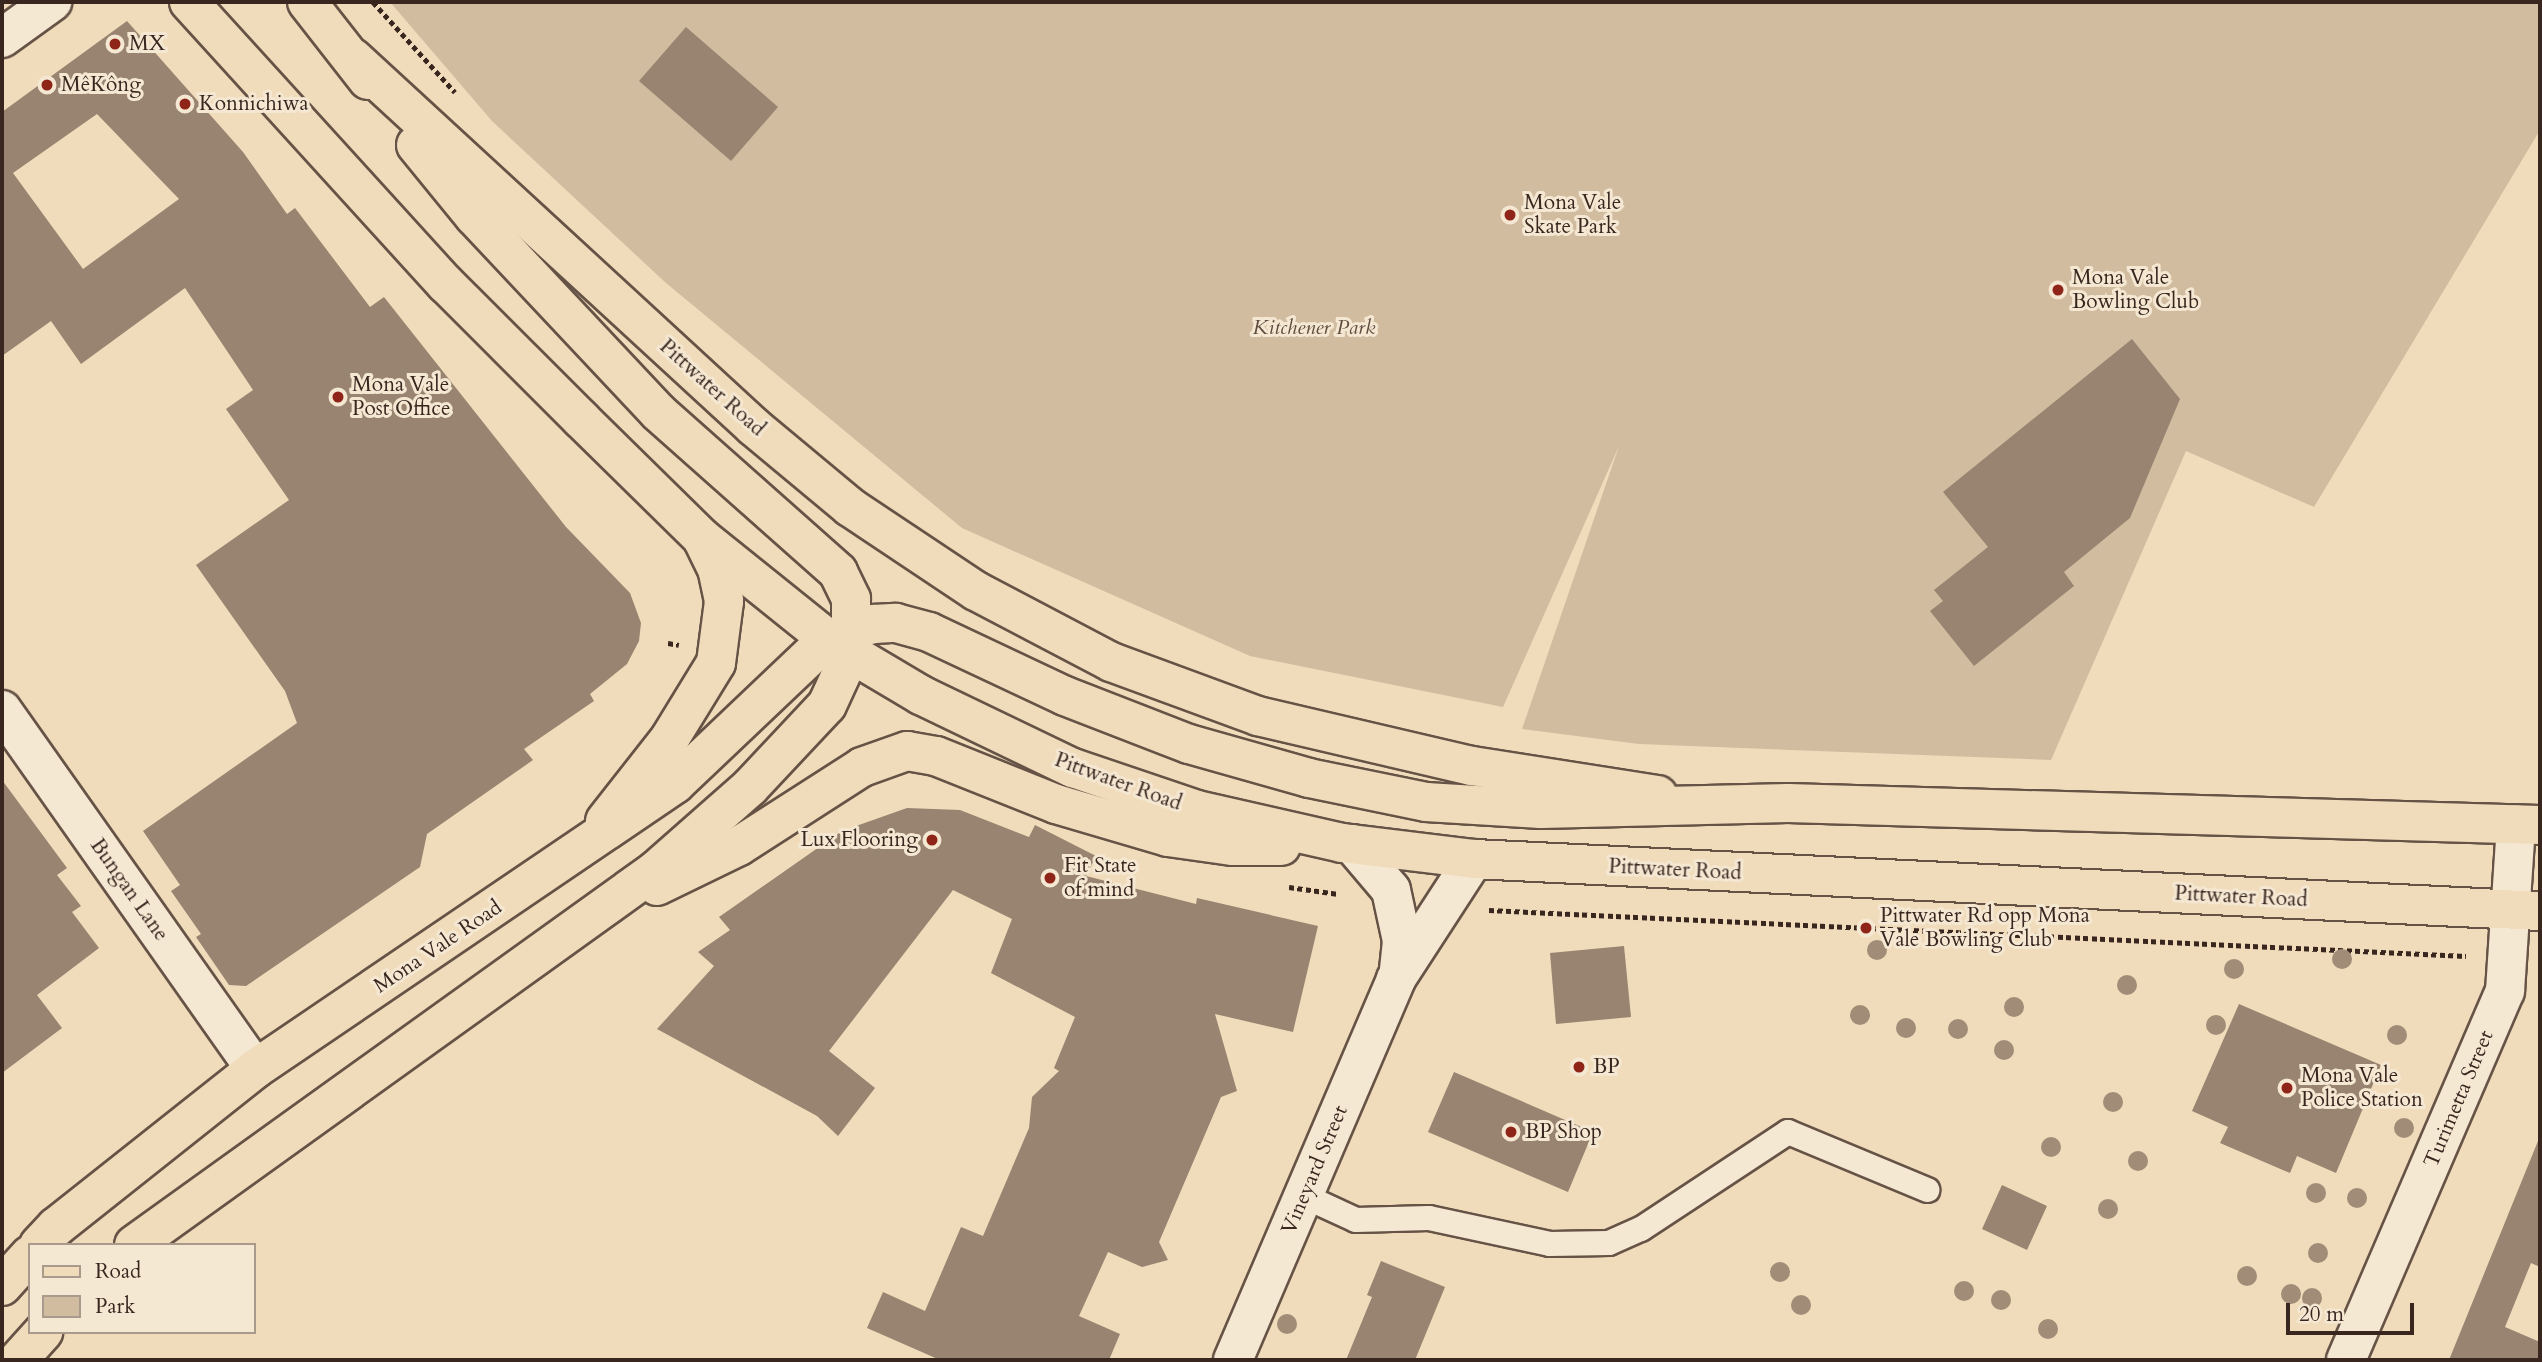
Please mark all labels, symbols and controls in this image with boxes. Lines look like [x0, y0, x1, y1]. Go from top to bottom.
place label: MX [129, 31, 165, 57]
marker: MX [107, 36, 123, 52]
place label: MêKông [61, 72, 141, 98]
marker: MêKông [39, 77, 55, 93]
place label: Konnichiwa [199, 91, 309, 117]
marker: Konnichiwa [177, 96, 193, 112]
place label: Mona Vale Skate Park [1524, 190, 1621, 240]
marker: Mona Vale Skate Park [1502, 207, 1518, 223]
place label: Mona Vale Bowling Club [2072, 265, 2199, 315]
marker: Mona Vale Bowling Club [2050, 282, 2066, 298]
park label: Kitchener Park [1253, 315, 1375, 341]
street label: Pittwater Road [654, 334, 770, 442]
place label: Mona Vale Post Office [352, 372, 450, 422]
marker: Mona Vale Post Office [330, 389, 346, 405]
street label: Pittwater Road [1051, 747, 1185, 817]
place label: Lux Flooring [800, 827, 918, 853]
marker: Lux Flooring [924, 832, 940, 848]
street label: Bungan Lane [84, 834, 174, 946]
place label: Fit State of mind [1064, 853, 1137, 903]
street label: Pittwater Road [1608, 854, 1742, 886]
marker: Fit State of mind [1042, 870, 1058, 886]
street label: Pittwater Road [2174, 881, 2308, 913]
street label: Mona Vale Road [369, 895, 507, 999]
place label: Pittwater Rd opp Mona Vale Bowling Club [1880, 903, 2090, 953]
marker: Pittwater Rd opp Mona Vale Bowling Club [1858, 920, 1874, 936]
street label: Turimetta Street [2419, 1027, 2499, 1171]
place label: BP [1593, 1054, 1620, 1080]
marker: BP [1571, 1059, 1587, 1075]
place label: Mona Vale Police Station [2301, 1063, 2423, 1113]
marker: Mona Vale Police Station [2279, 1080, 2295, 1096]
street label: Vineyard Street [1276, 1102, 1354, 1238]
place label: BP Shop [1525, 1119, 1602, 1145]
marker: BP Shop [1503, 1124, 1519, 1140]
legend [28, 1243, 256, 1334]
text: Road [95, 1257, 141, 1286]
scale bar [2290, 1288, 2418, 1332]
text: Park [95, 1292, 135, 1321]
text: 20 m [2299, 1300, 2344, 1329]

